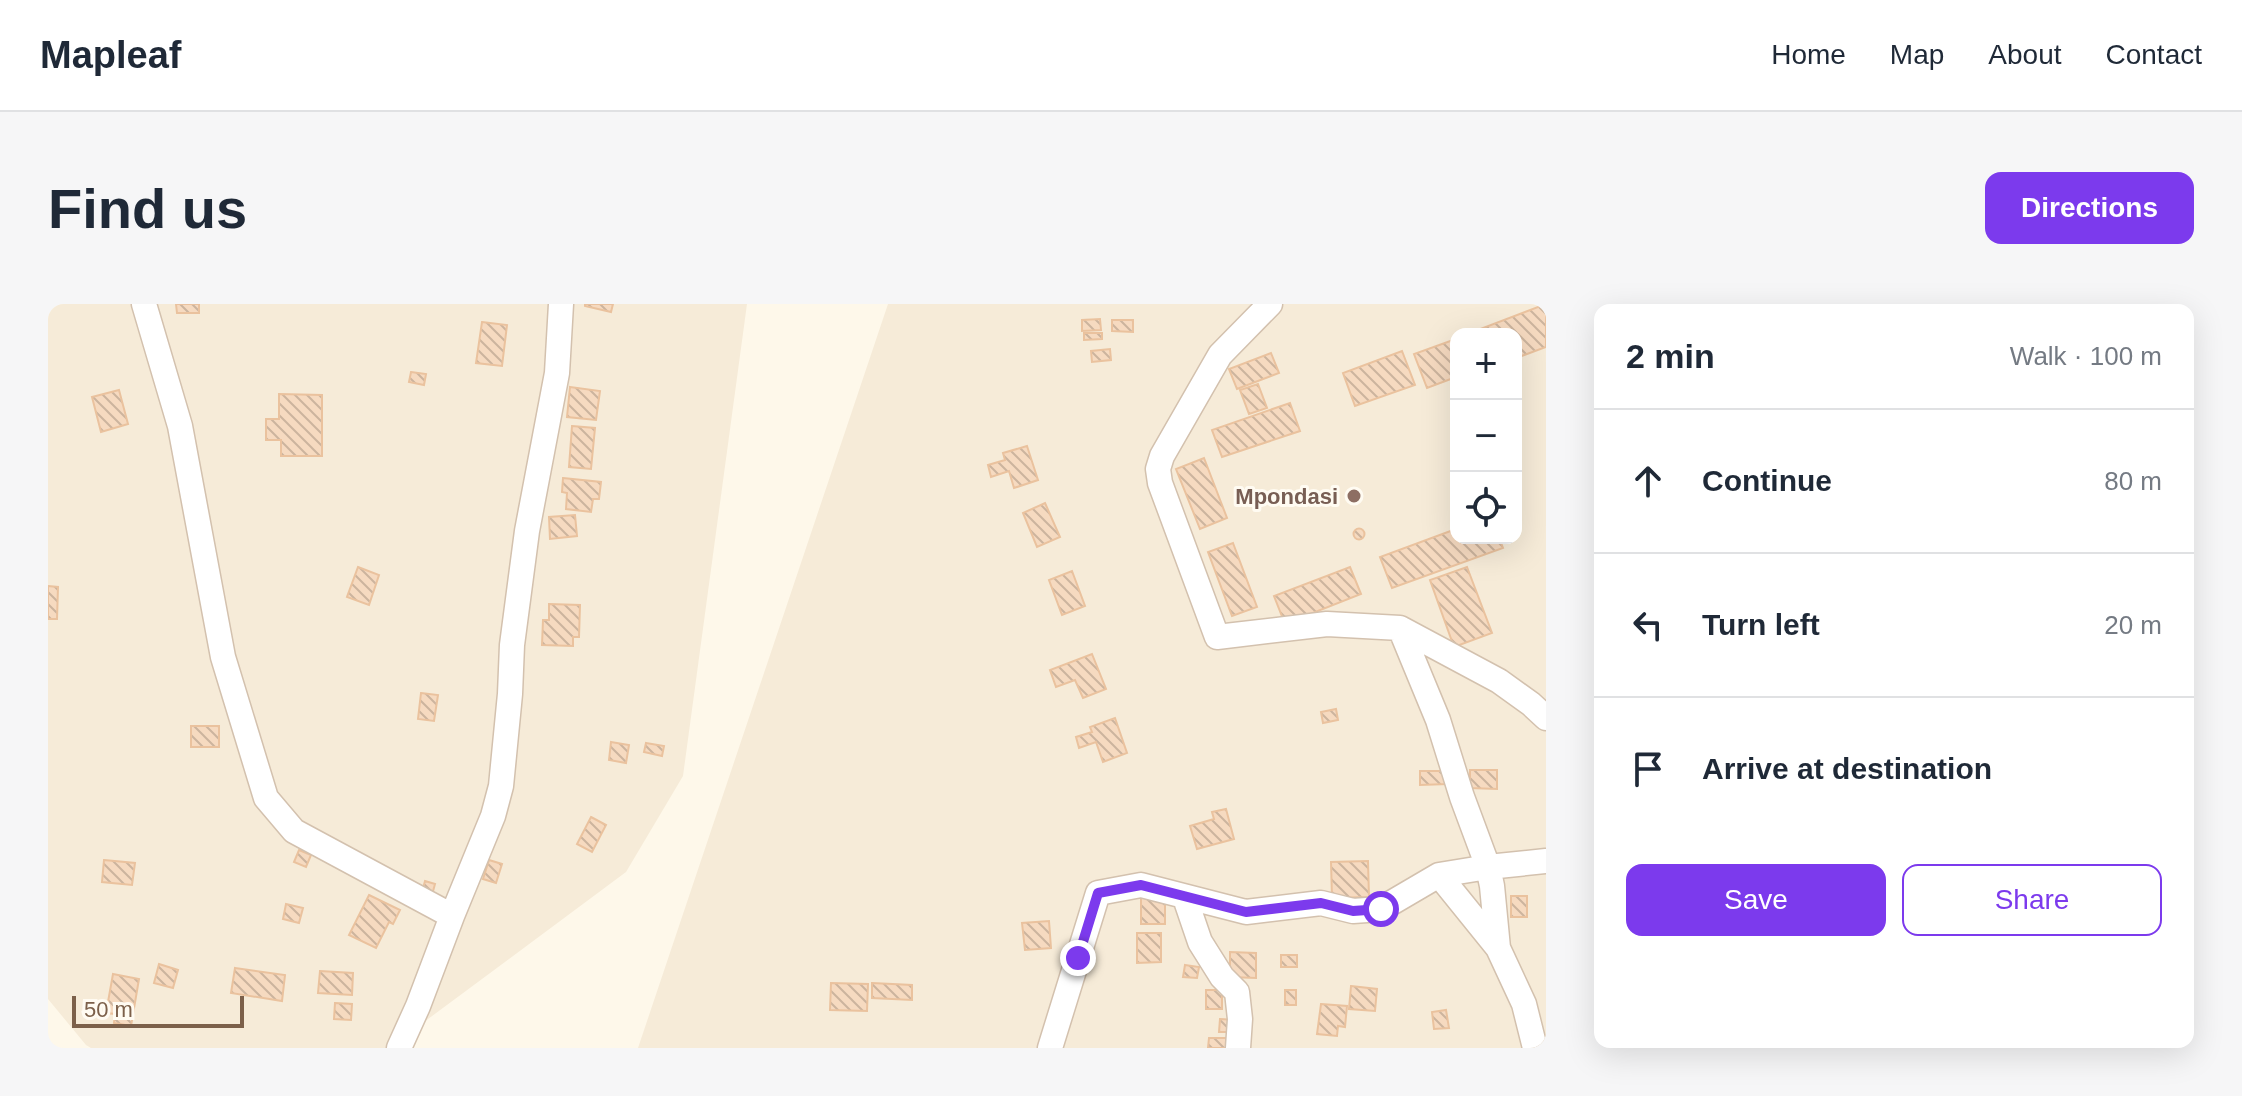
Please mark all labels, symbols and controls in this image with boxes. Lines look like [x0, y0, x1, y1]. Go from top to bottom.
text: Mapleaf [40, 34, 181, 76]
text: Home [1771, 39, 1846, 70]
text: Map [1890, 39, 1944, 70]
text: About [1988, 39, 2062, 70]
text: Contact [2106, 39, 2202, 70]
button: Directions [1985, 172, 2194, 244]
text: Find us [48, 177, 247, 240]
map controls [1450, 328, 1522, 544]
button: + [1450, 328, 1522, 400]
text: 2 min [1626, 337, 1715, 375]
text: Walk · 100 m [2010, 341, 2162, 371]
button: − [1450, 400, 1522, 472]
icon: ahead [1626, 459, 1670, 503]
text: Continue [1702, 464, 1832, 497]
text: 80 m [2104, 466, 2162, 496]
button: locate [1450, 472, 1522, 544]
place label: Mpondasi [1235, 484, 1338, 509]
marker: Mpondasi [1345, 487, 1363, 505]
icon: left [1626, 603, 1670, 647]
text: Turn left [1702, 608, 1820, 641]
text: 20 m [2104, 610, 2162, 640]
icon: arrive [1626, 747, 1670, 791]
text: Arrive at destination [1702, 752, 1992, 785]
button: Save [1626, 864, 1886, 936]
button: Share [1902, 864, 2162, 936]
route start [1363, 891, 1399, 927]
route end [1060, 940, 1096, 976]
scale bar [72, 992, 244, 1028]
text: 50 m [84, 997, 133, 1022]

